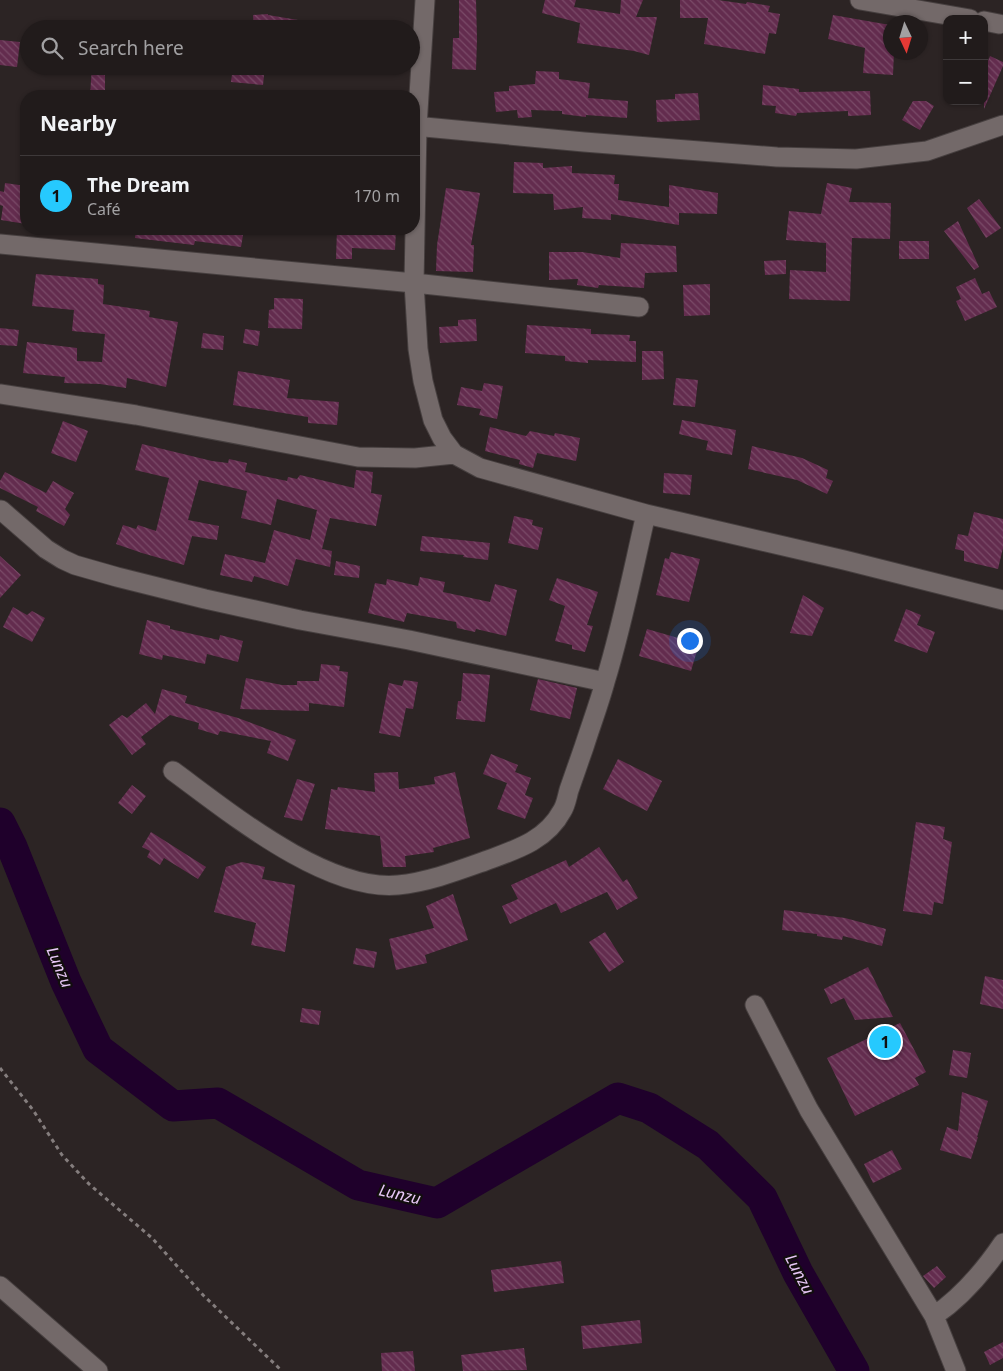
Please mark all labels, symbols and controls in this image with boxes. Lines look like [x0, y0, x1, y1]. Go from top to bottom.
north arrow [883, 15, 928, 60]
map controls [943, 15, 988, 105]
button: + [943, 15, 988, 60]
search box [20, 20, 420, 75]
icon: search [38, 34, 66, 62]
text: Search here [78, 35, 184, 61]
button: − [943, 60, 988, 105]
text: Nearby [40, 109, 116, 137]
text: The Dream [87, 172, 190, 198]
text: 1 [51, 185, 61, 207]
text: 170 m [353, 185, 400, 207]
text: Café [87, 198, 121, 220]
your location [677, 628, 703, 654]
water label: Lunzu [42, 943, 78, 991]
pin: 1 [869, 1023, 901, 1061]
water label: Lunzu [377, 1178, 423, 1210]
water label: Lunzu [780, 1250, 820, 1298]

